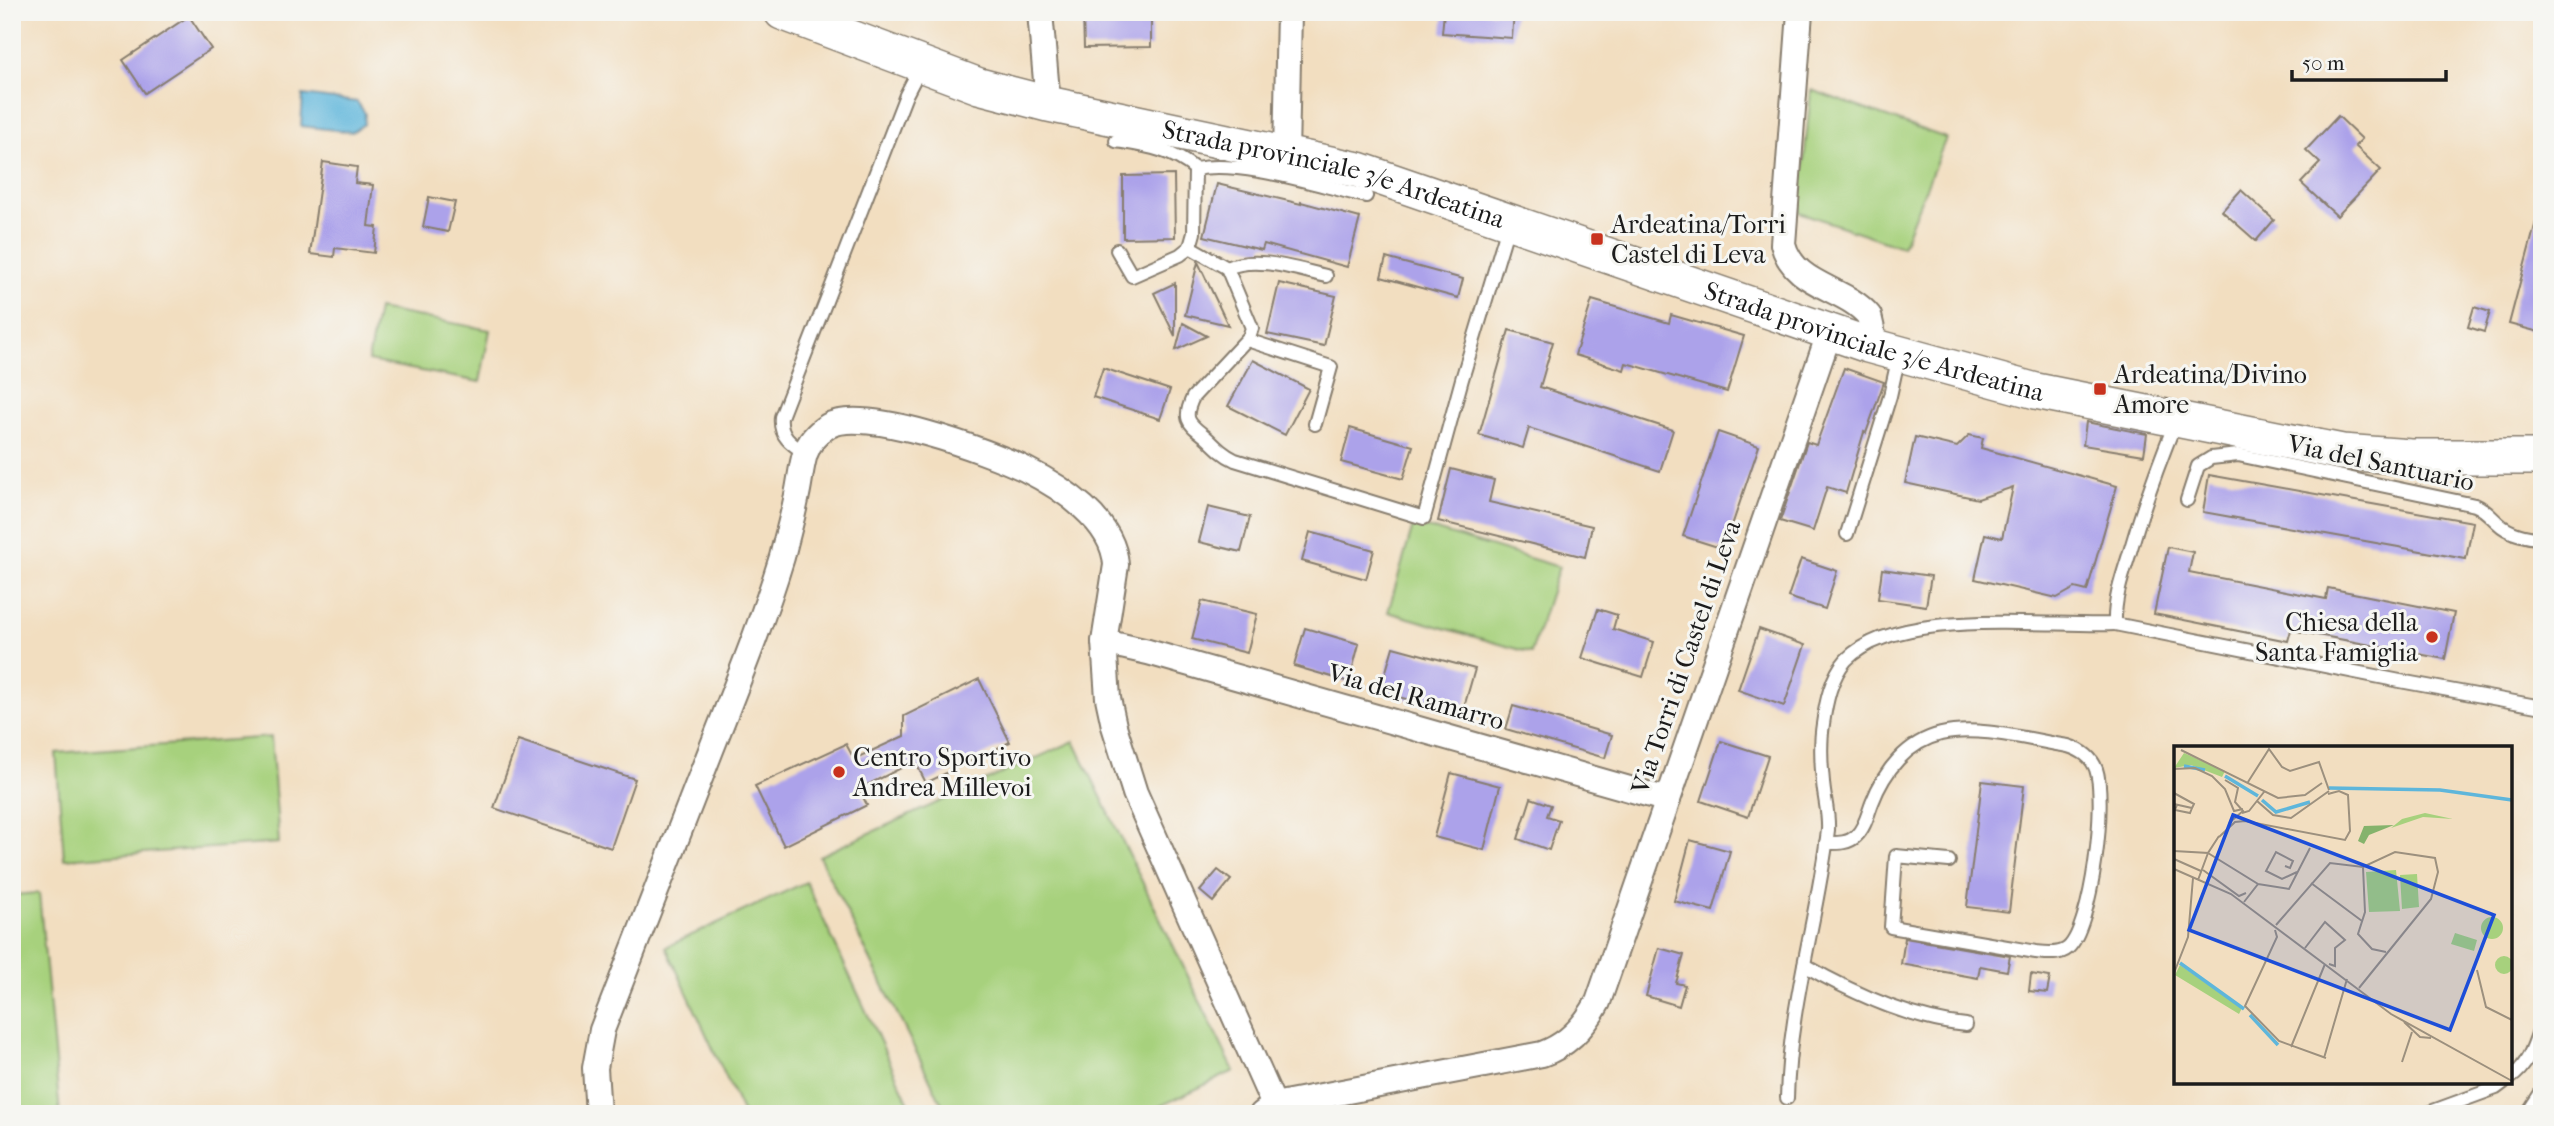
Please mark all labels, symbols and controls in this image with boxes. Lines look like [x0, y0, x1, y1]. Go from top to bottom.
scale bar [2292, 38, 2446, 82]
text: 50 m [2302, 51, 2345, 75]
street label: Strada provinciale 3/e Ardeatina [1160, 113, 1510, 235]
place label: Ardeatina/Torri Castel di Leva [1610, 209, 1786, 270]
marker: Ardeatina/Torri Castel di Leva [1589, 231, 1605, 247]
street label: Strada provinciale 3/e Ardeatina [1701, 274, 2048, 408]
place label: Ardeatina/Divino Amore [2113, 359, 2307, 420]
marker: Ardeatina/Divino Amore [2092, 381, 2108, 397]
street label: Via del Santuario [2284, 428, 2477, 498]
street label: Via Torri di Castel di Leva [1624, 515, 1748, 799]
place label: Chiesa della Santa Famiglia [2255, 607, 2419, 668]
marker: Chiesa della Santa Famiglia [2424, 629, 2440, 645]
street label: Via del Ramarro [1323, 657, 1508, 737]
place label: Centro Sportivo Andrea Millevoi [852, 742, 1032, 803]
inset map [2174, 746, 2512, 1084]
marker: Centro Sportivo Andrea Millevoi [831, 764, 847, 780]

